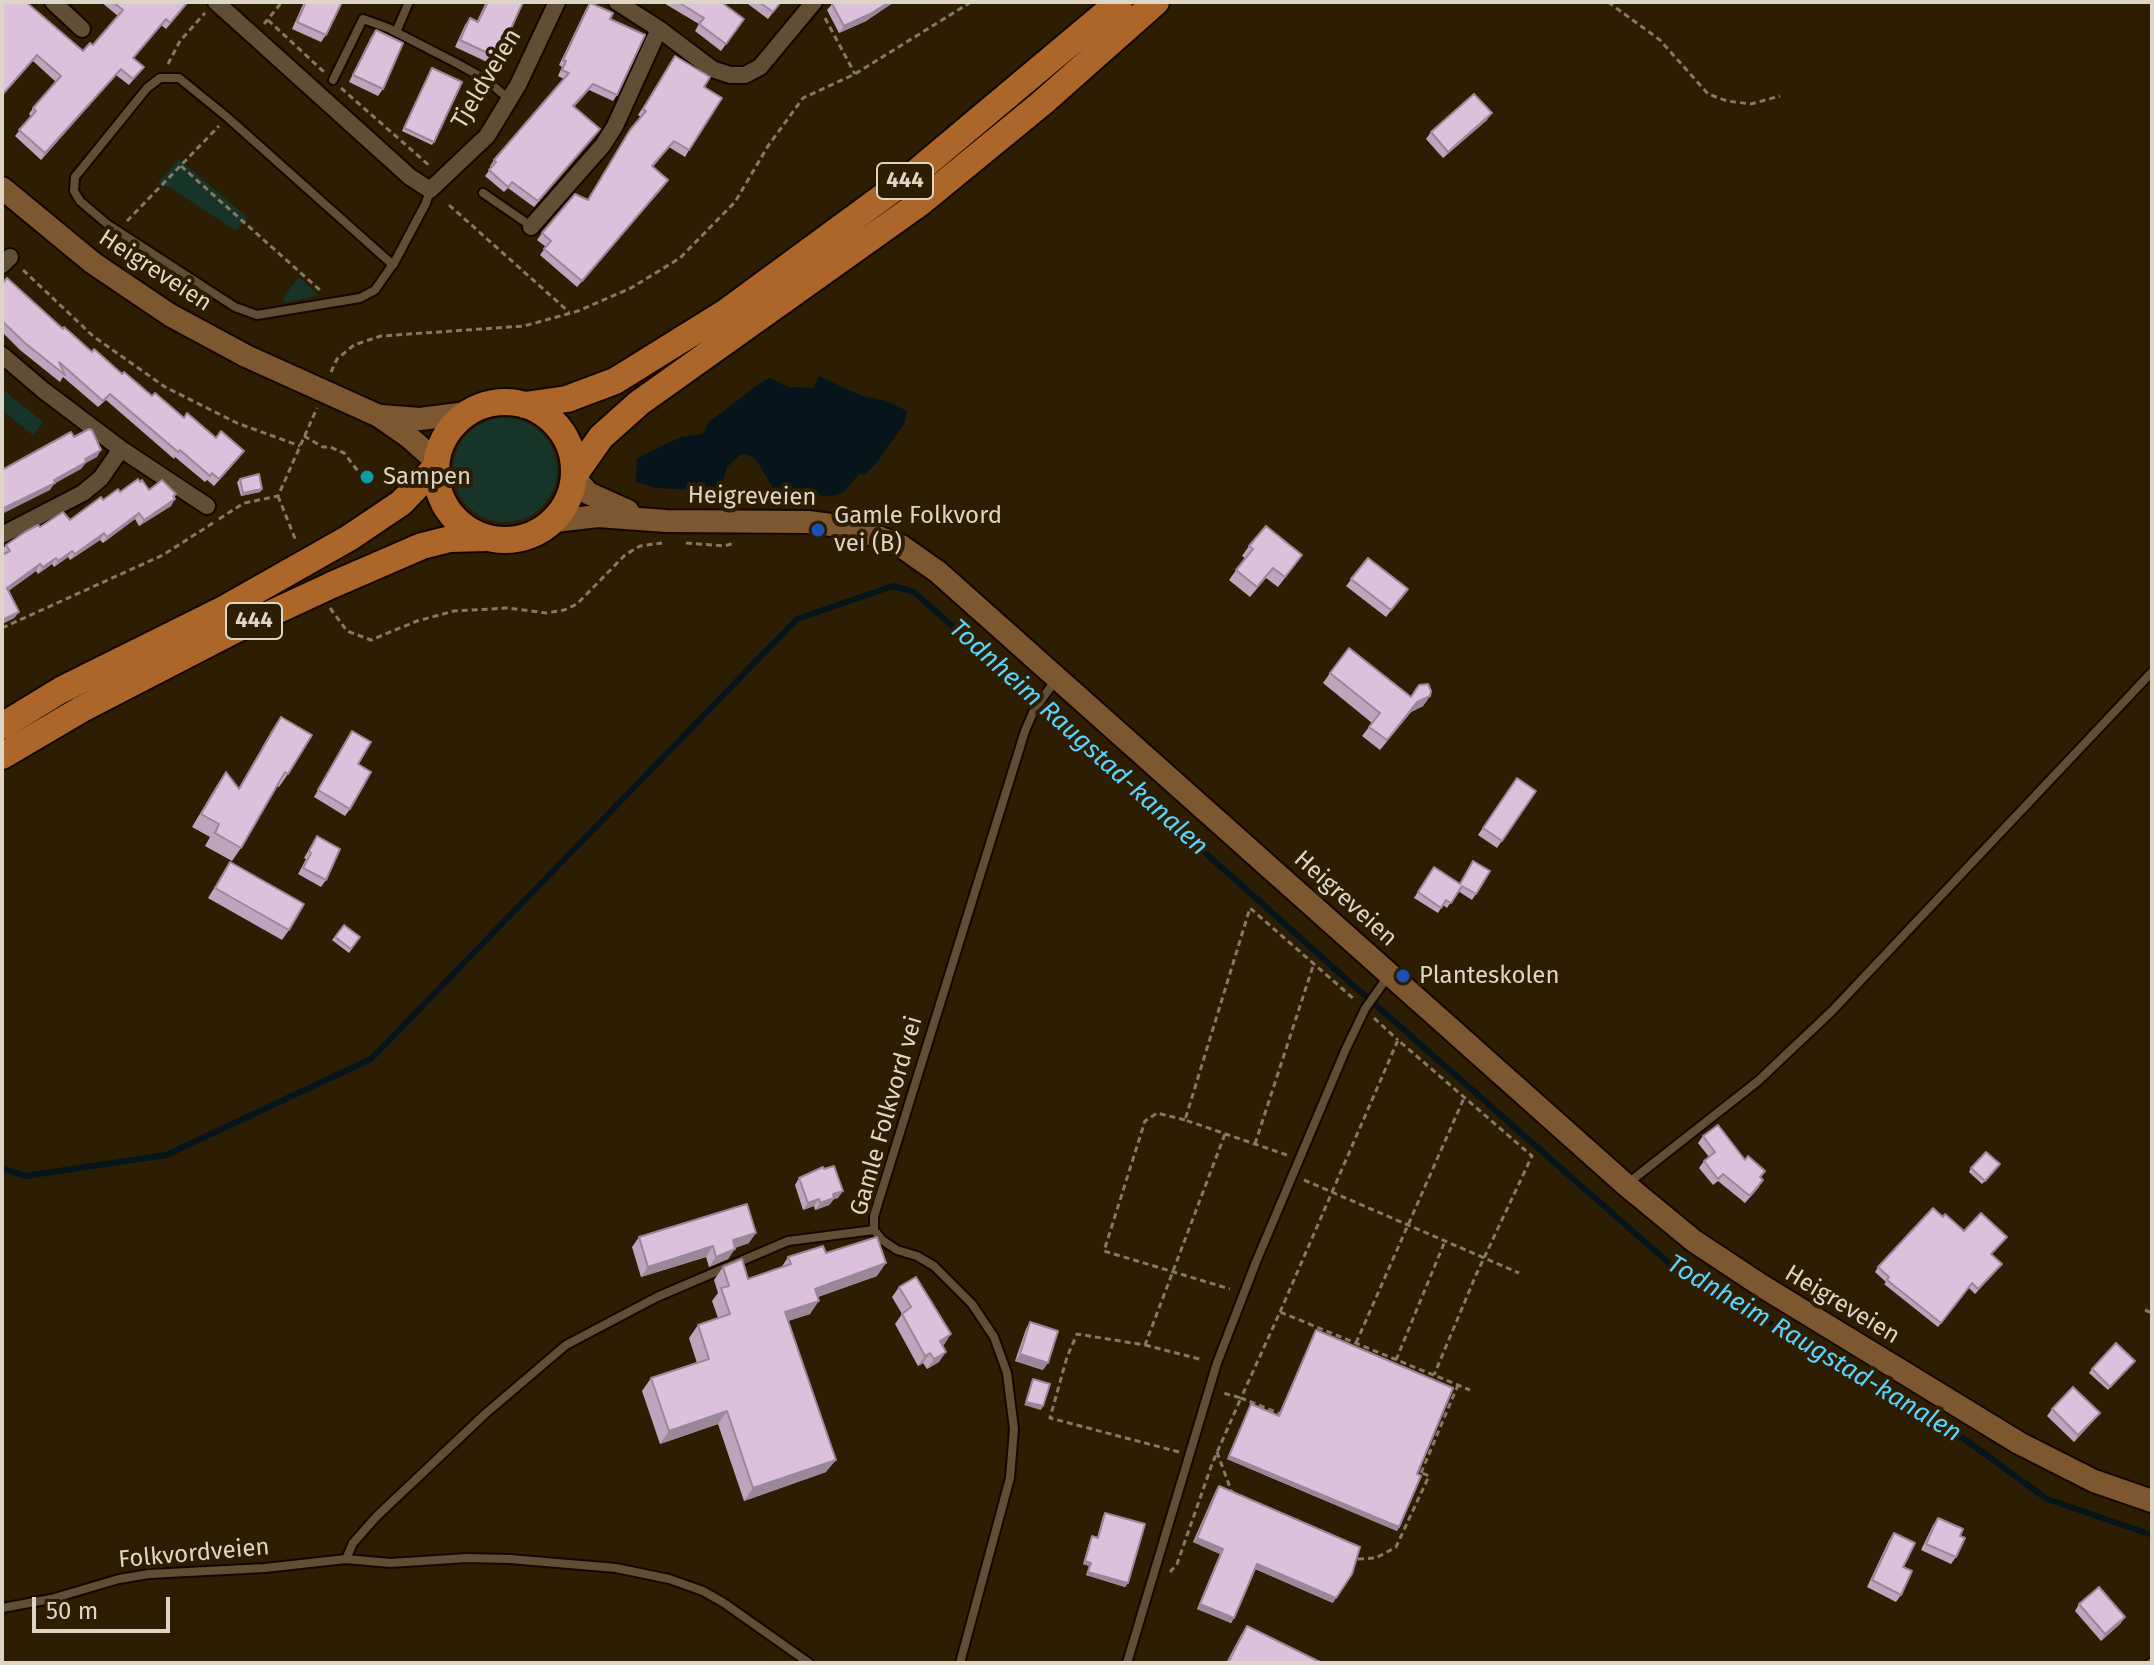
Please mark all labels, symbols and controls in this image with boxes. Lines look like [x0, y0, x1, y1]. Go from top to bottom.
street label: Tjeldveien [446, 24, 528, 134]
road number: 444 [877, 163, 933, 199]
street label: Heigreveien [93, 224, 217, 318]
place label: Sampen [383, 463, 471, 491]
marker: Sampen [358, 468, 376, 486]
street label: Heigreveien [687, 481, 817, 513]
place label: Gamle Folkvord vei (B) [834, 502, 1002, 558]
marker: Gamle Folkvord vei (B) [809, 521, 827, 539]
road number: 444 [226, 603, 282, 639]
water label: Todnheim Raugstad-kanalen [942, 613, 1214, 863]
street label: Heigreveien [1287, 845, 1403, 953]
place label: Planteskolen [1419, 962, 1559, 990]
marker: Planteskolen [1394, 967, 1412, 985]
street label: Gamle Folkvord vei [845, 1013, 929, 1219]
water label: Todnheim Raugstad-kanalen [1661, 1249, 1967, 1449]
street label: Heigreveien [1779, 1259, 1905, 1351]
street label: Folkvordveien [117, 1533, 271, 1575]
scale bar [36, 1581, 174, 1631]
text: 50 m [46, 1597, 98, 1625]

